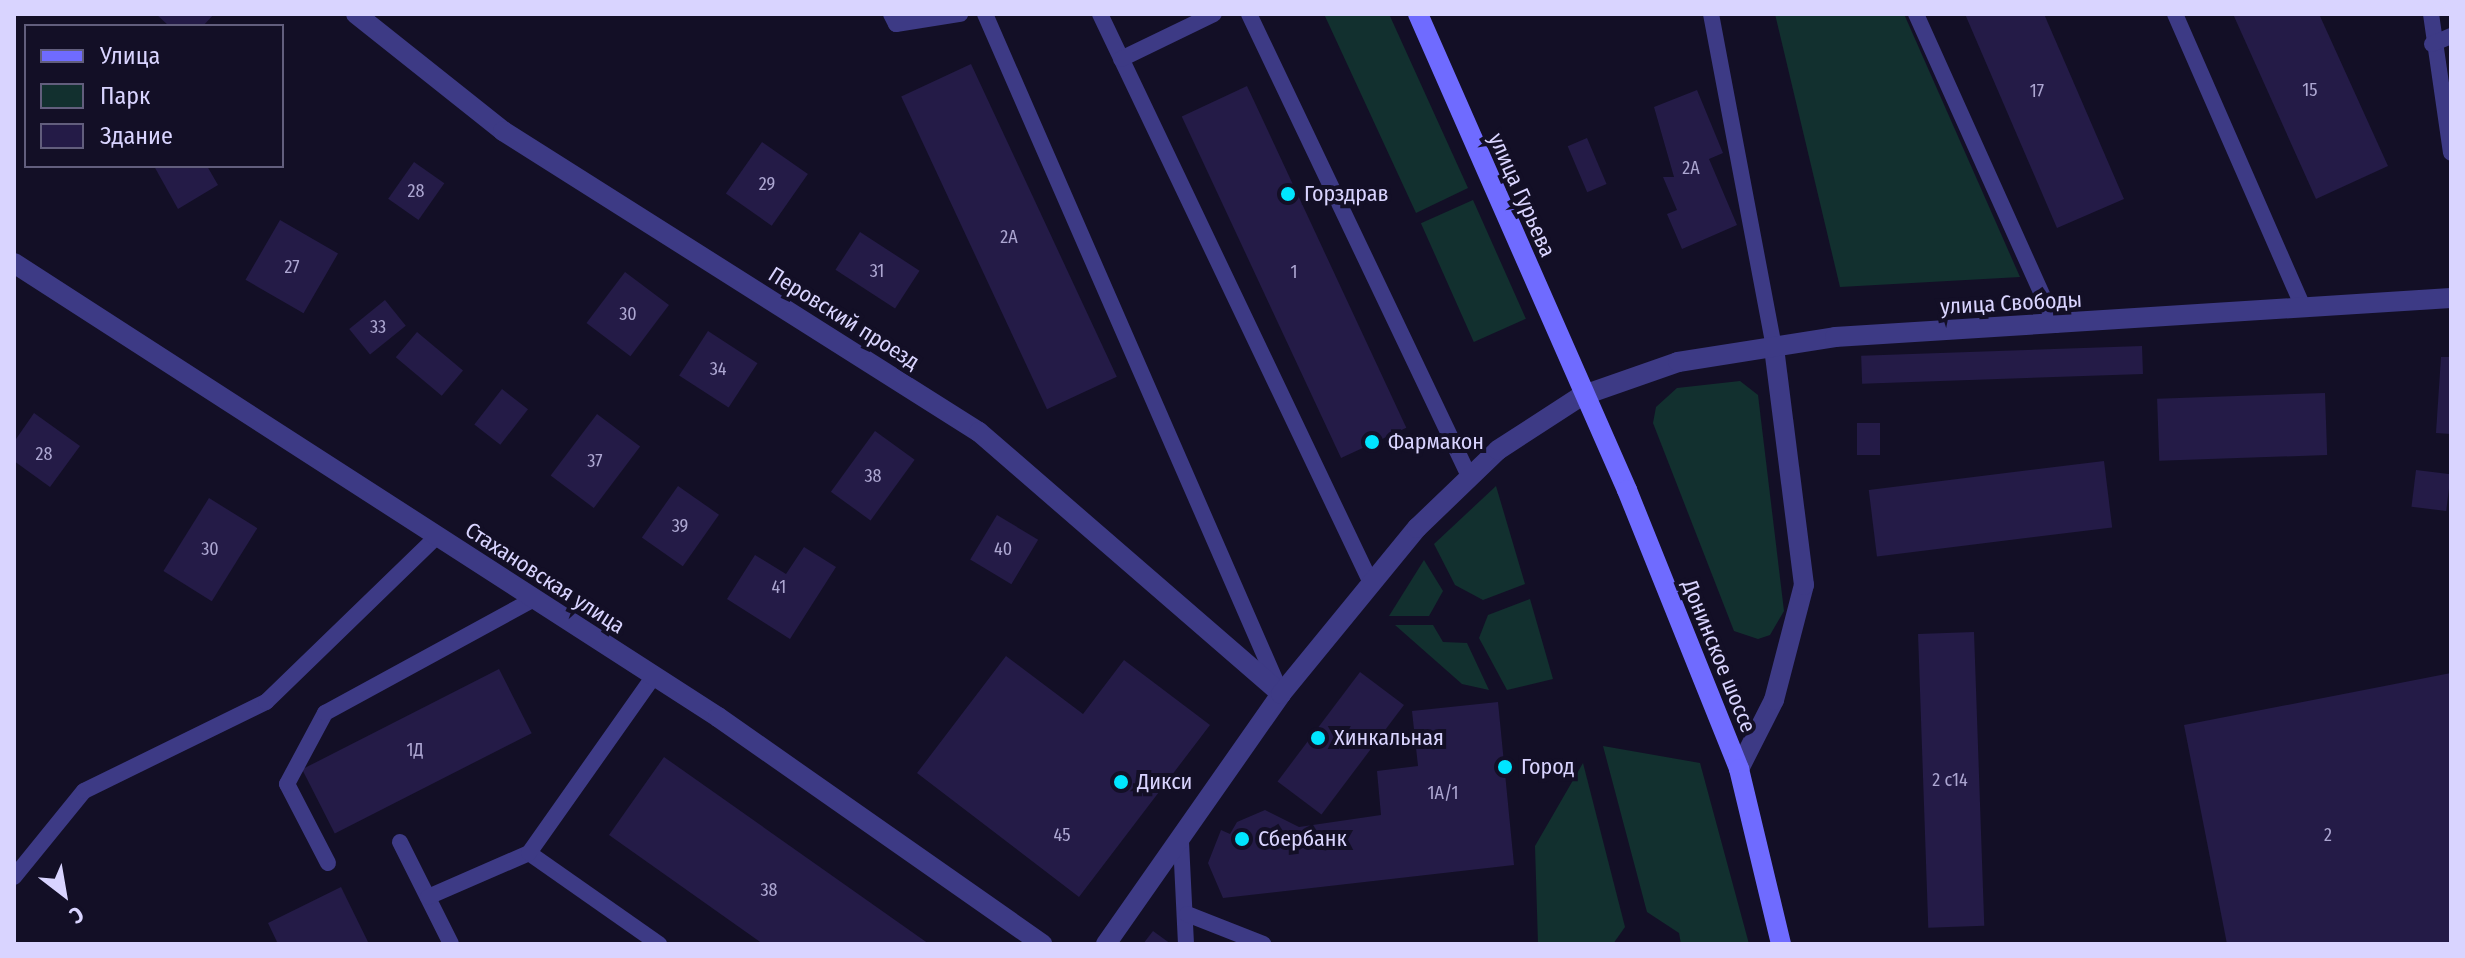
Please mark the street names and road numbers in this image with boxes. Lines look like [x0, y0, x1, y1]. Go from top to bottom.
street label: улица Гурьева [1483, 129, 1561, 261]
street label: Перовский проезд [764, 261, 924, 375]
street label: улица Свободы [1939, 286, 2083, 320]
street label: Стахановская улица [460, 517, 630, 639]
street label: Донинское шоссе [1676, 576, 1762, 736]

